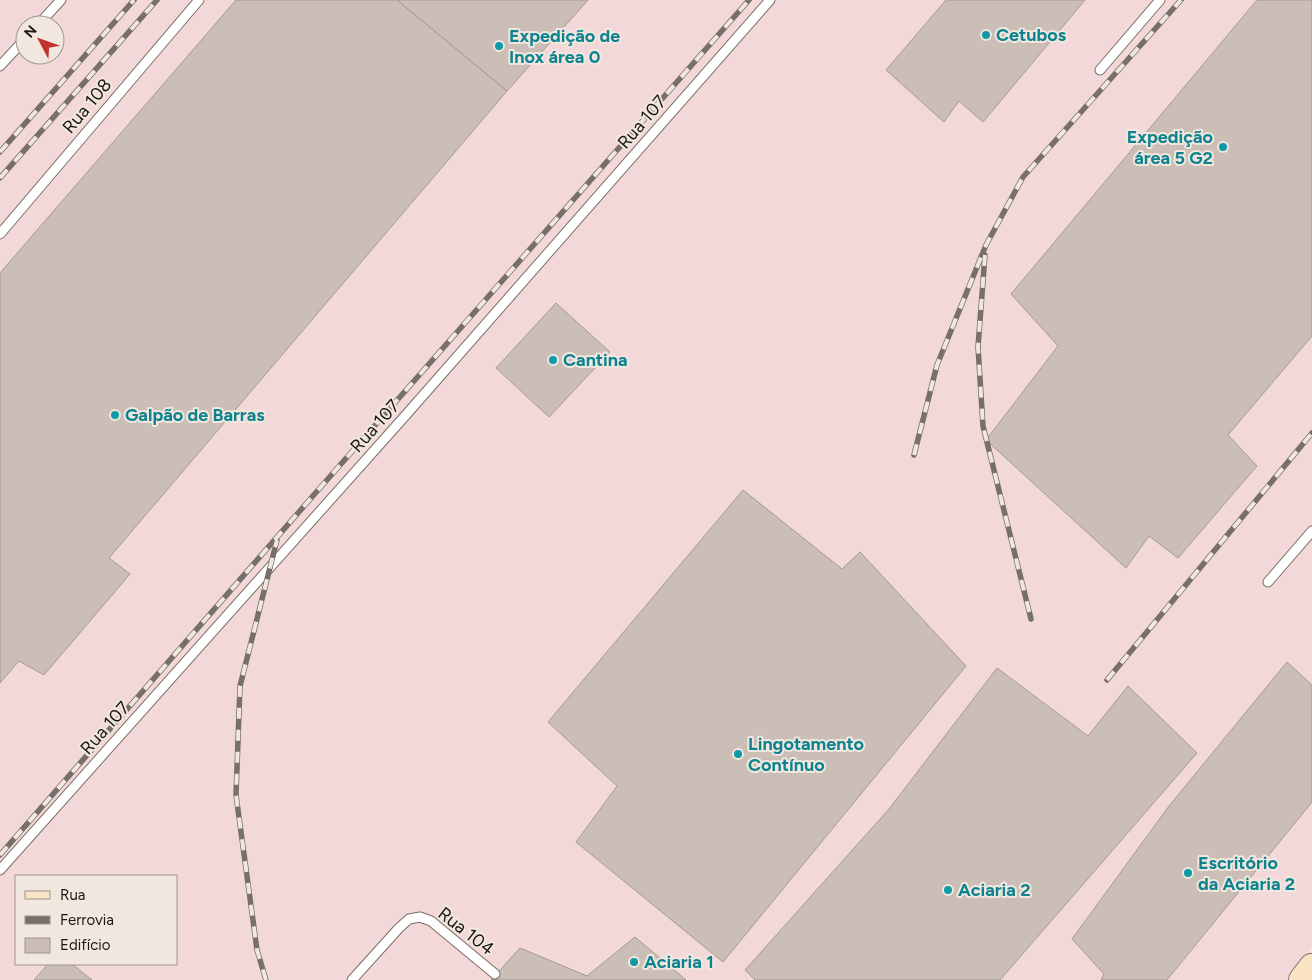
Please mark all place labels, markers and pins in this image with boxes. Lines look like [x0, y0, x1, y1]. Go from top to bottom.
place label: Cetubos [996, 24, 1067, 46]
place label: Expedição de Inox área 0 [509, 25, 620, 68]
marker: Cetubos [980, 29, 992, 41]
marker: Expedição de Inox área 0 [493, 40, 505, 52]
place label: Expedição área 5 G2 [1127, 126, 1213, 169]
marker: Expedição área 5 G2 [1217, 141, 1229, 153]
place label: Cantina [563, 349, 628, 371]
marker: Cantina [547, 354, 559, 366]
place label: Galpão de Barras [125, 404, 265, 426]
marker: Galpão de Barras [109, 409, 121, 421]
place label: Lingotamento Contínuo [748, 733, 864, 776]
marker: Lingotamento Contínuo [732, 748, 744, 760]
place label: Escritório da Aciaria 2 [1198, 852, 1295, 895]
marker: Escritório da Aciaria 2 [1182, 867, 1194, 879]
place label: Aciaria 2 [958, 879, 1031, 901]
marker: Aciaria 2 [942, 884, 954, 896]
place label: Aciaria 1 [644, 951, 714, 973]
marker: Aciaria 1 [628, 956, 640, 968]

